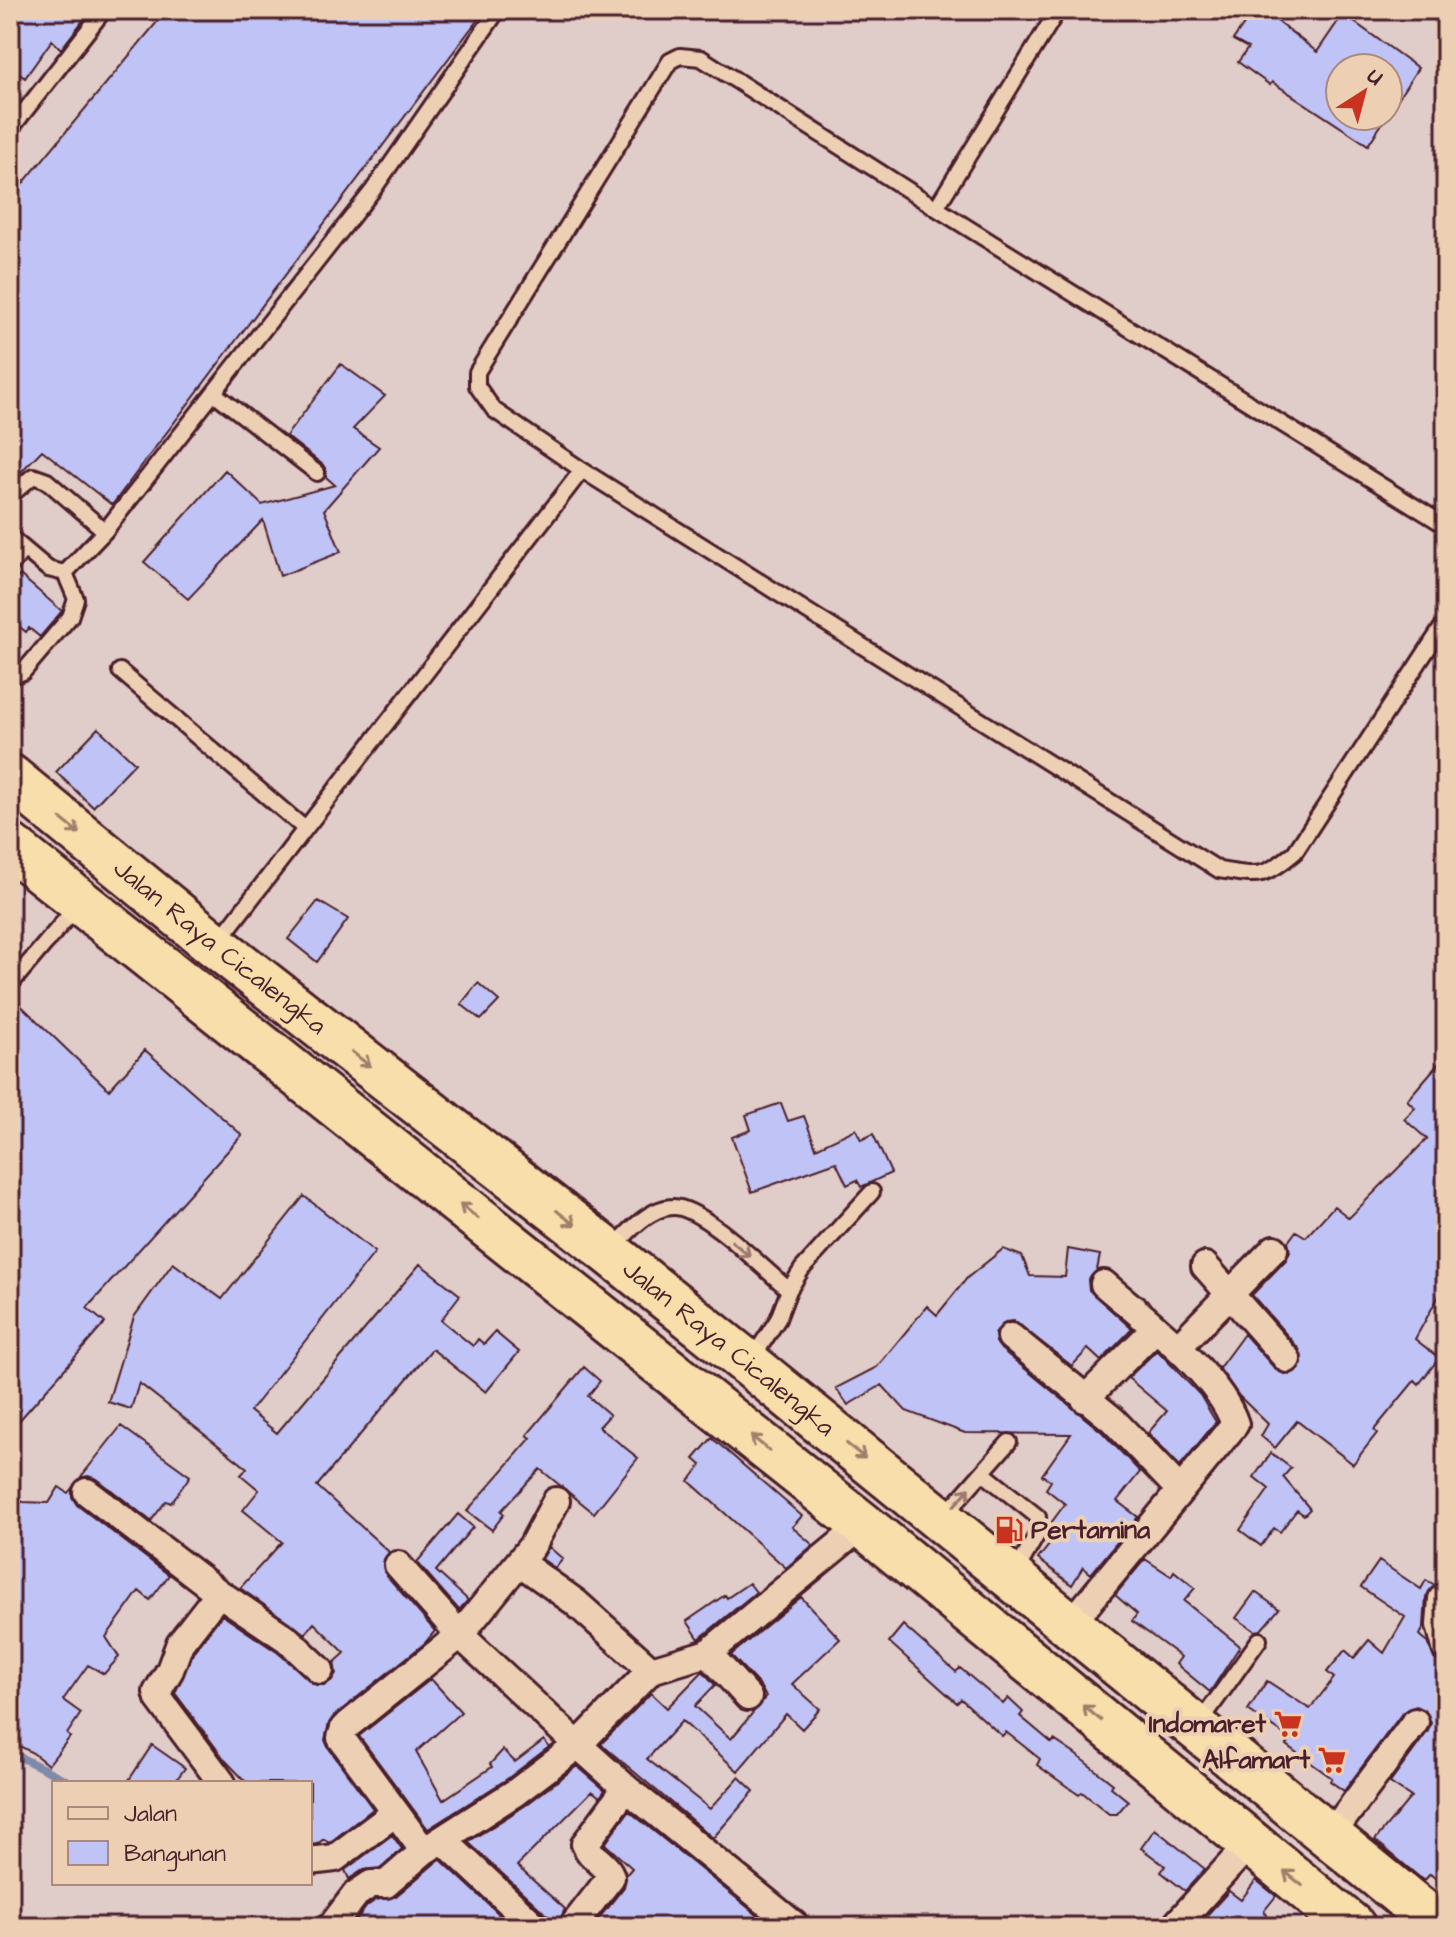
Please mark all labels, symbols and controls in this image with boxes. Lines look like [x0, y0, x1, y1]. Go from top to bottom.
north arrow [1324, 52, 1404, 132]
text: U [1361, 61, 1389, 93]
one-way arrow [59, 817, 80, 835]
street label: Jalan Raya Cicalengka [106, 851, 334, 1043]
one-way arrow [350, 1050, 371, 1067]
one-way arrow [459, 1202, 480, 1219]
one-way arrow [555, 1210, 576, 1227]
one-way arrow [730, 1240, 751, 1258]
street label: Jalan Raya Cicalengka [615, 1252, 842, 1445]
one-way arrow [750, 1434, 771, 1452]
one-way arrow [845, 1443, 866, 1460]
one-way arrow [952, 1487, 970, 1507]
place label: Pertamina [1031, 1512, 1151, 1548]
fuel station icon: Pertamina [994, 1515, 1024, 1545]
one-way arrow [1082, 1704, 1102, 1722]
place label: Indomaret [1149, 1706, 1266, 1742]
supermarket icon: Indomaret [1273, 1709, 1303, 1739]
place label: Alfamart [1202, 1742, 1310, 1778]
supermarket icon: Alfamart [1317, 1745, 1347, 1775]
legend [52, 1781, 312, 1885]
text: Jalan [124, 1797, 177, 1831]
text: Bangunan [124, 1837, 226, 1872]
one-way arrow [1283, 1869, 1304, 1887]

